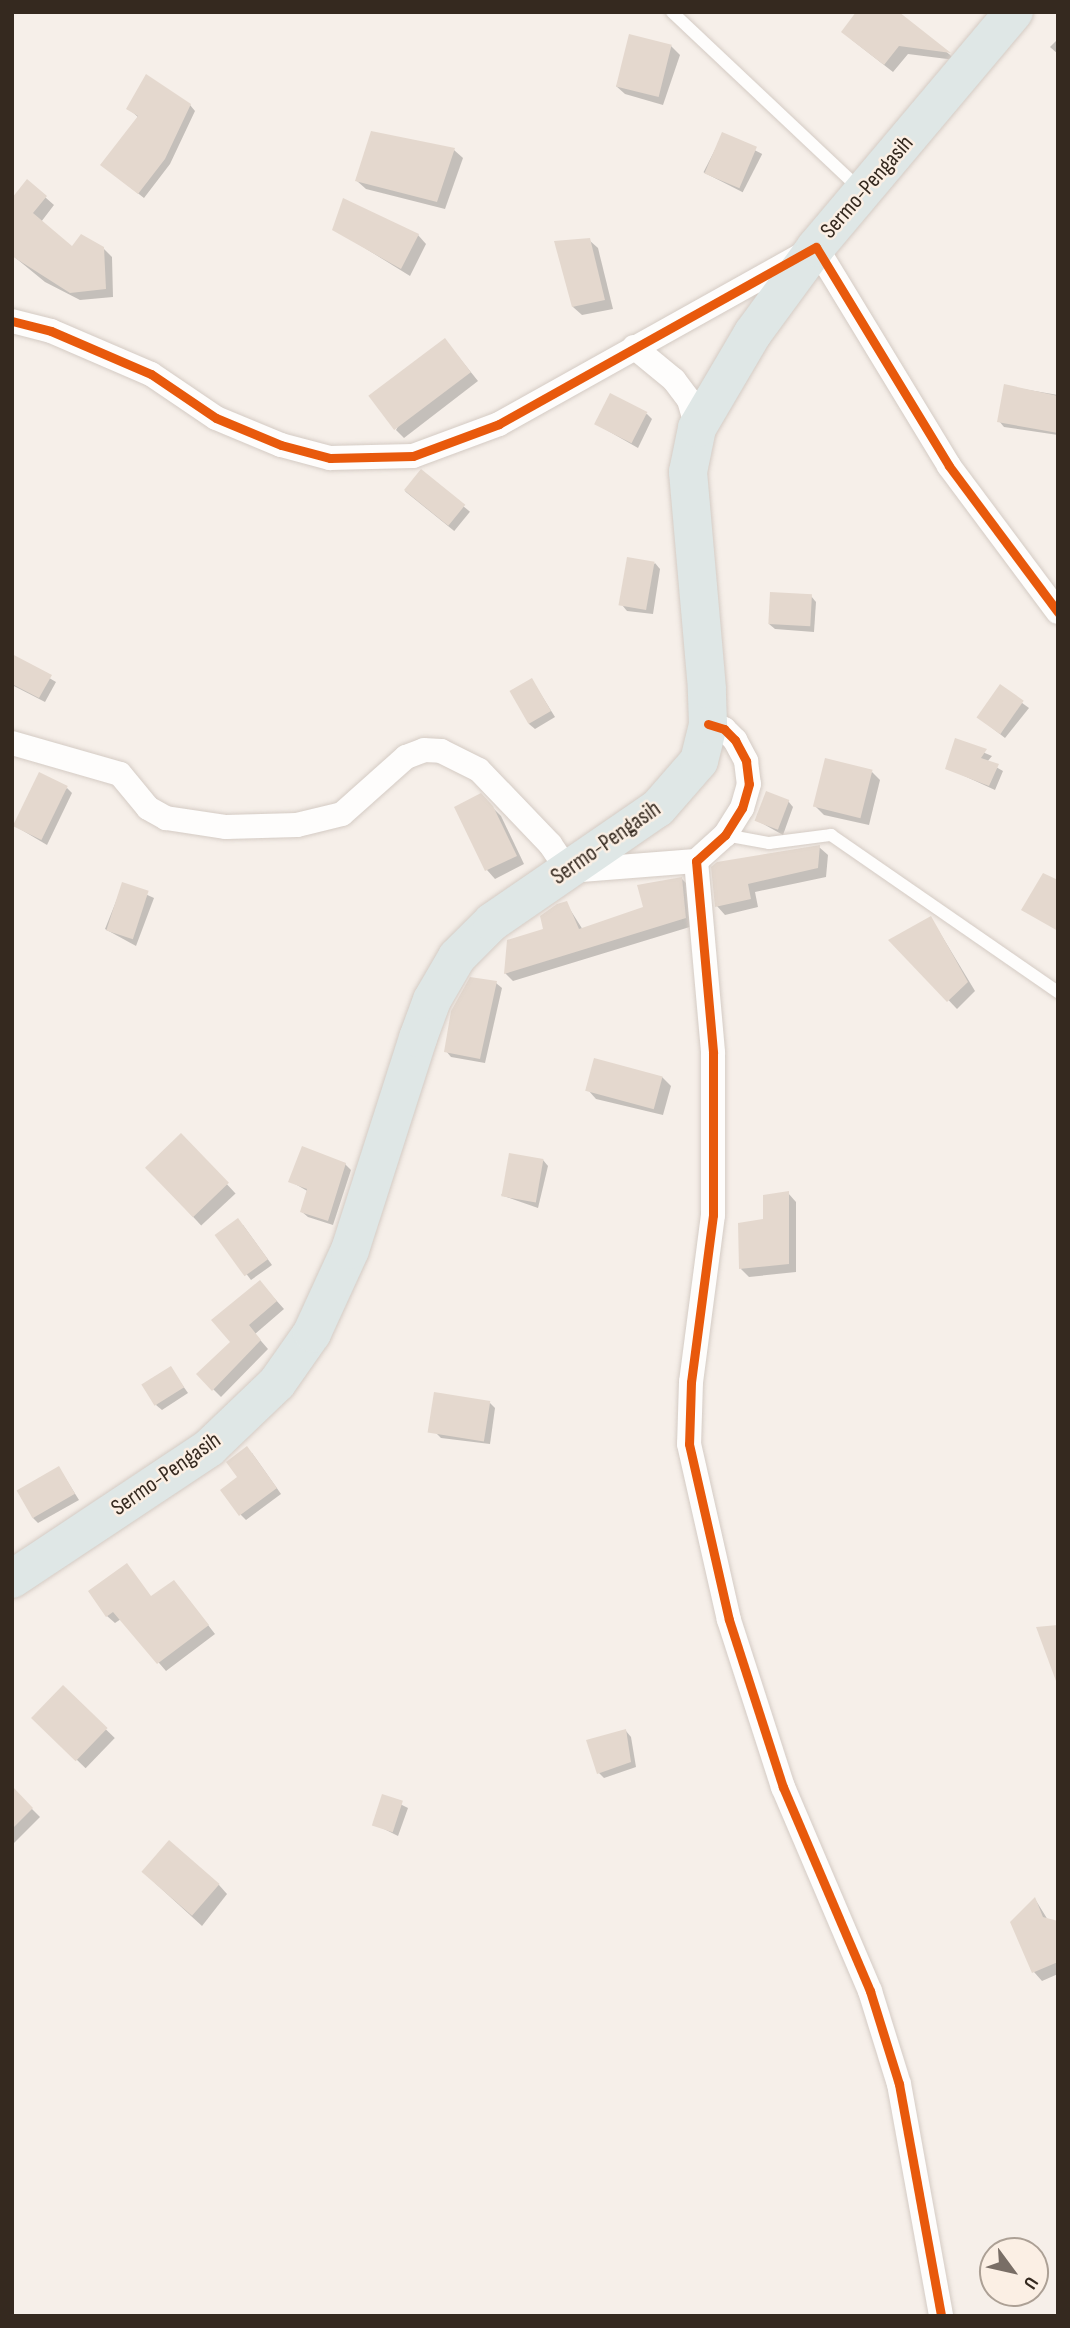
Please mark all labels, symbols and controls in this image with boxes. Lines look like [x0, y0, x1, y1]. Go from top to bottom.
street label: Sermo-Pengasih [815, 130, 919, 244]
street label: Sermo-Pengasih [546, 795, 666, 891]
street label: Sermo-Pengasih [106, 1426, 226, 1522]
north arrow [979, 2237, 1049, 2307]
text: U [1018, 2272, 1043, 2293]

